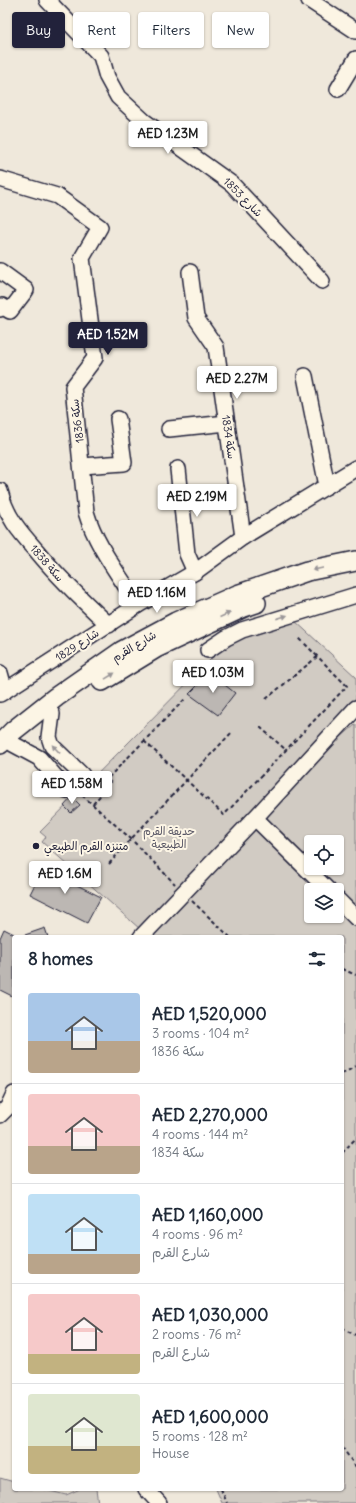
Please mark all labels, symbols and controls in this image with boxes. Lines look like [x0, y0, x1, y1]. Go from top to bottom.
chip: Buy [12, 12, 65, 48]
chip: Rent [73, 12, 130, 48]
chip: Filters [138, 12, 204, 48]
chip: New [212, 12, 269, 48]
pin: AED 1.23M [122, 121, 214, 155]
text: AED 1.23M [137, 125, 199, 142]
street label: شارع 1853 [219, 174, 266, 221]
pin: AED 1.52M [62, 322, 154, 356]
text: AED 1.52M [77, 326, 139, 343]
pin: AED 2.27M [191, 366, 283, 400]
text: AED 2.27M [206, 370, 268, 387]
street label: سكة 1836 [67, 398, 87, 444]
street label: سكة 1834 [219, 414, 239, 460]
pin: AED 2.19M [151, 484, 243, 518]
text: AED 2.19M [167, 488, 227, 505]
street label: 1838 سكة [27, 542, 67, 584]
one-way arrow [312, 566, 324, 572]
pin: AED 1.16M [111, 580, 203, 614]
text: AED 1.16M [128, 584, 186, 601]
one-way arrow [219, 612, 230, 618]
one-way arrow [276, 614, 288, 620]
street label: 1829 شارع [52, 626, 103, 666]
street label: شارع القرم [109, 627, 160, 666]
pin: AED 1.03M [167, 660, 259, 694]
text: AED 1.03M [182, 664, 244, 681]
one-way arrow [104, 672, 116, 679]
one-way arrow [51, 744, 60, 754]
pin: AED 1.58M [26, 771, 118, 805]
text: AED 1.58M [41, 775, 103, 792]
park label: حديقة القرم الطبيعية [143, 824, 195, 852]
map controls [304, 835, 344, 923]
button: locate [304, 835, 344, 875]
place label: متنزه القرم الطبيعي [44, 839, 128, 857]
marker: متنزه القرم الطبيعي [31, 841, 41, 851]
pin: AED 1.6M [24, 861, 106, 895]
text: AED 1.6M [38, 865, 92, 882]
button: layers [304, 883, 344, 923]
text: 8 homes [28, 948, 93, 970]
icon: filters [306, 948, 328, 970]
text: AED 1,520,000 [152, 1003, 267, 1025]
icon: home [60, 1009, 108, 1057]
text: 3 rooms · 104 m² [152, 1025, 249, 1042]
text: سكة 1836 [152, 1043, 204, 1060]
text: AED 2,270,000 [152, 1104, 268, 1126]
icon: home [60, 1110, 108, 1158]
text: 4 rooms · 144 m² [152, 1126, 248, 1143]
text: سكة 1834 [152, 1144, 204, 1161]
text: AED 1,160,000 [152, 1204, 264, 1226]
icon: home [60, 1210, 108, 1258]
text: 4 rooms · 96 m² [152, 1226, 243, 1243]
text: شارع القرم [152, 1244, 210, 1261]
text: AED 1,030,000 [152, 1304, 268, 1326]
icon: home [60, 1310, 108, 1358]
text: 2 rooms · 76 m² [152, 1326, 241, 1343]
text: شارع القرم [152, 1344, 210, 1361]
text: AED 1,600,000 [152, 1406, 269, 1428]
icon: home [60, 1410, 108, 1458]
text: 5 rooms · 128 m² [152, 1428, 248, 1445]
text: House [152, 1445, 189, 1462]

